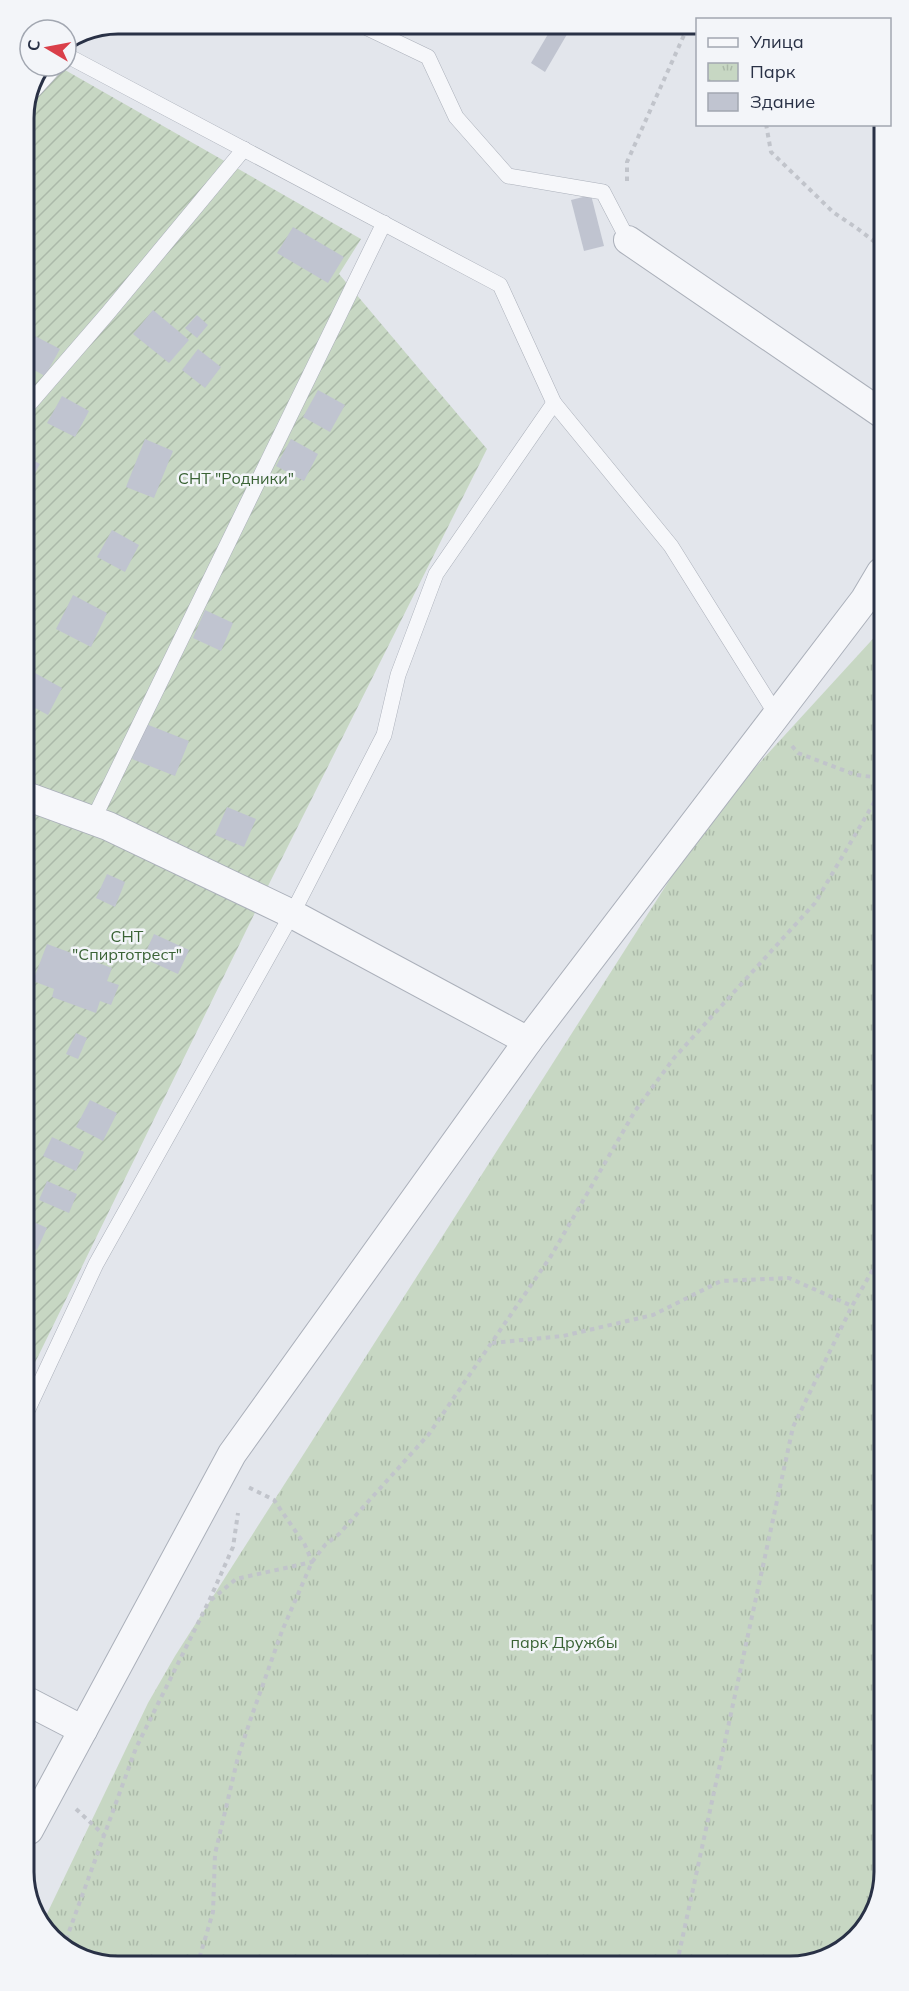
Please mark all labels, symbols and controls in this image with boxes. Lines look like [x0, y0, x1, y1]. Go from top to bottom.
north arrow [18, 18, 78, 78]
legend [696, 18, 891, 126]
text: Улица [749, 30, 804, 53]
text: С [22, 38, 44, 53]
text: Парк [750, 60, 796, 83]
text: Здание [750, 90, 815, 113]
park label: СНТ "Родники" [178, 468, 294, 488]
park label: СНТ "Спиртотрест" [72, 926, 182, 964]
park label: парк Дружбы [510, 1632, 618, 1652]

